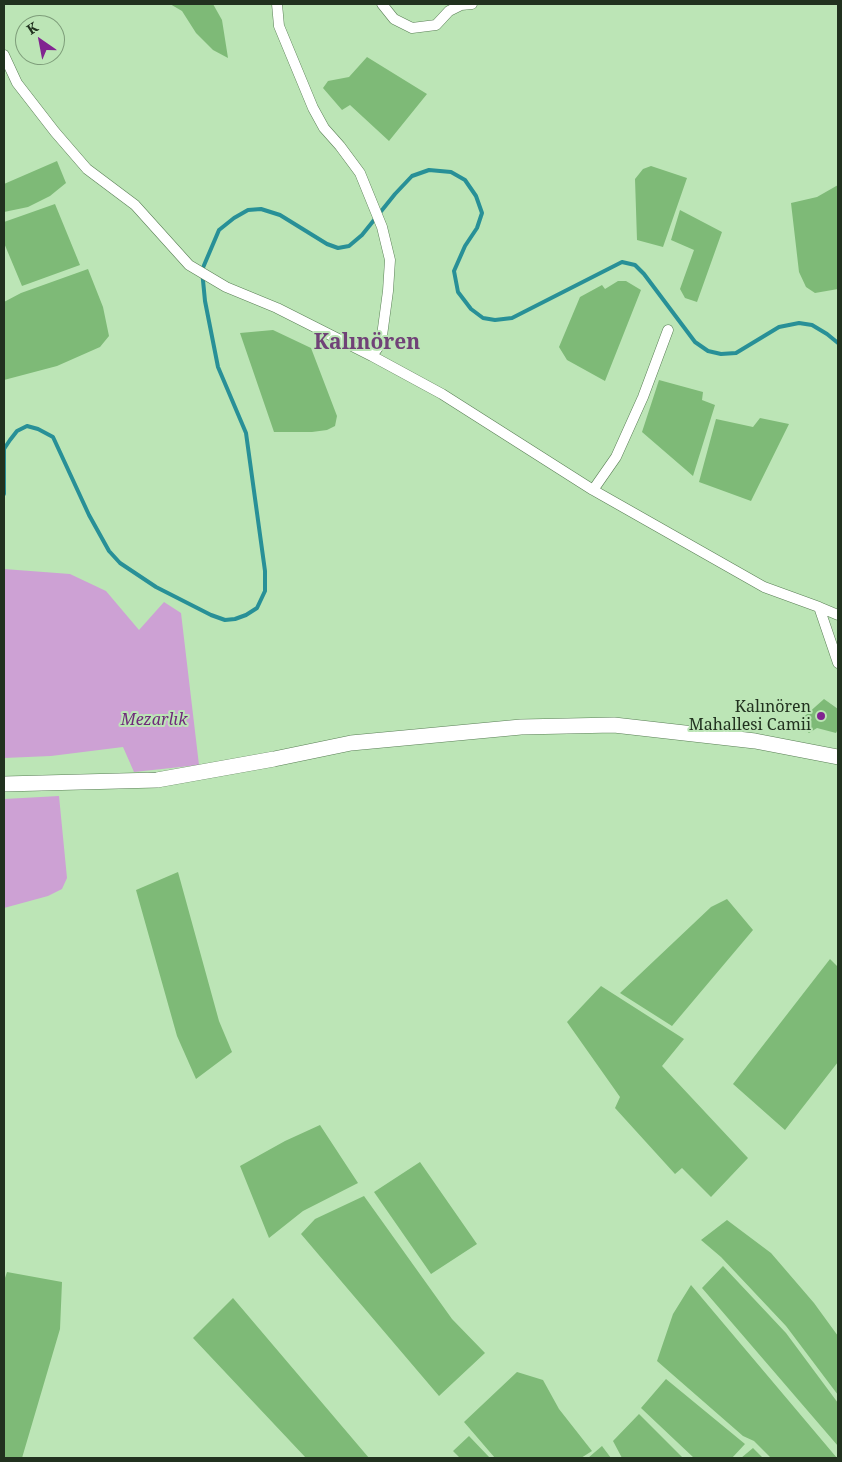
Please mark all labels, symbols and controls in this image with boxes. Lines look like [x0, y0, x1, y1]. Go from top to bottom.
north arrow [15, 15, 65, 65]
text: K [23, 17, 42, 39]
district label: Kalınören [314, 330, 420, 356]
place label: Kalınören Mahallesi Camii [689, 697, 811, 735]
park label: Mezarlık [121, 710, 187, 730]
marker: Kalınören Mahallesi Camii [815, 710, 827, 722]

